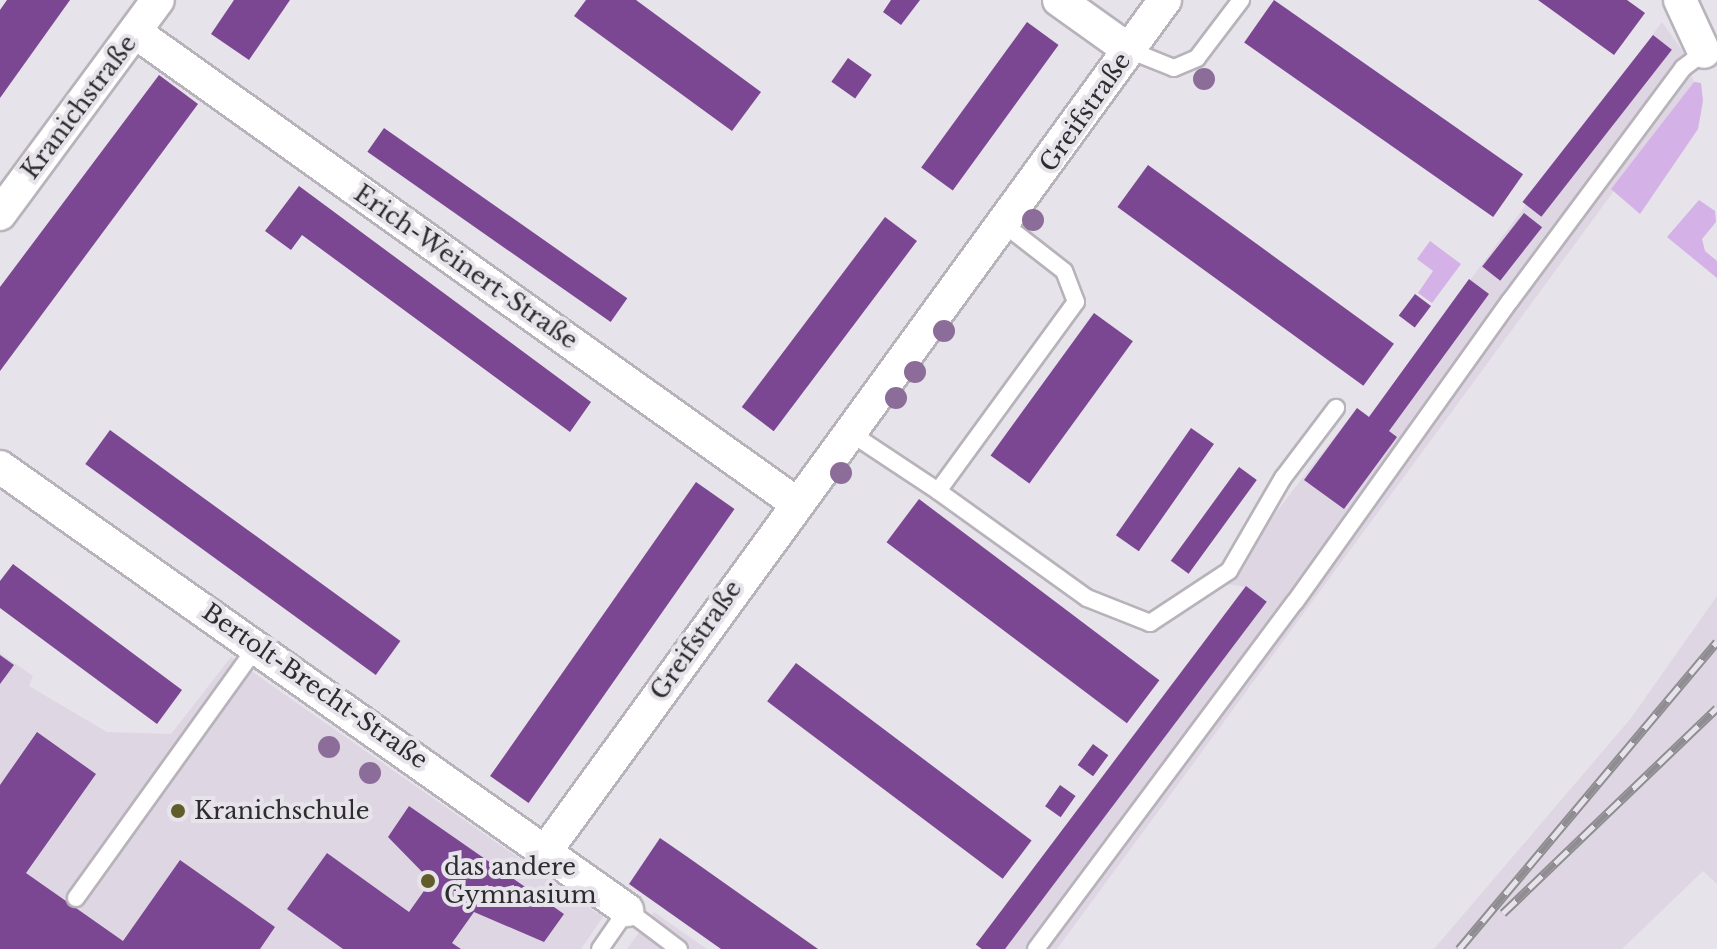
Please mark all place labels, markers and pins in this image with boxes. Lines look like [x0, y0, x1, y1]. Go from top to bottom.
place label: Kranichschule [194, 797, 369, 825]
marker: Kranichschule [169, 802, 187, 820]
place label: das andere Gymnasium [444, 853, 596, 909]
marker: das andere Gymnasium [419, 872, 437, 890]

